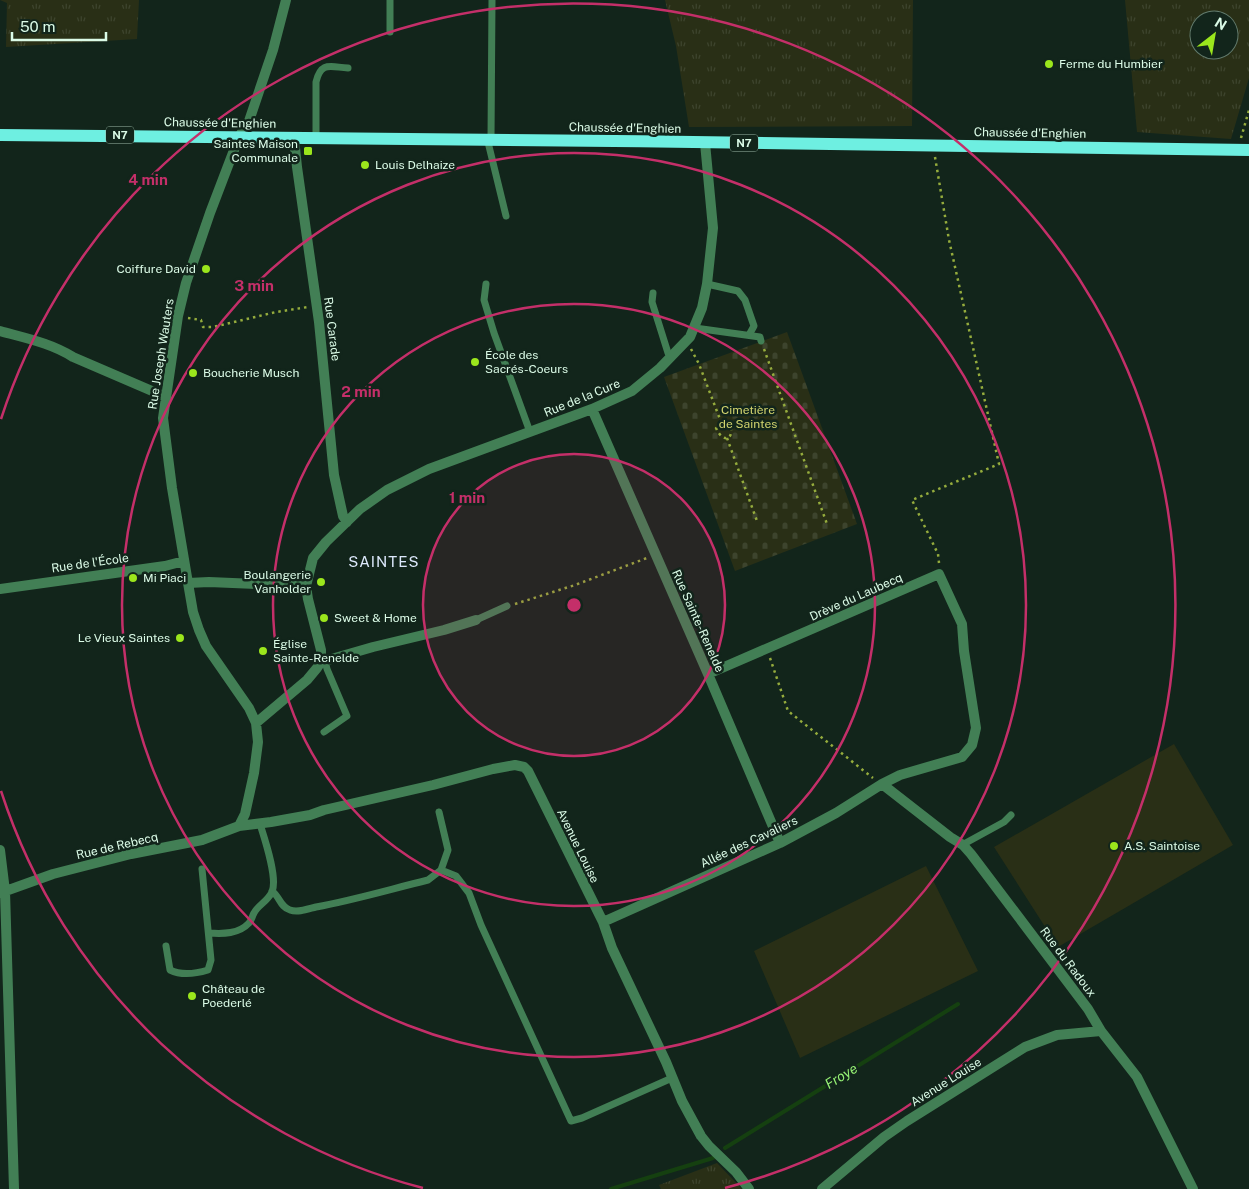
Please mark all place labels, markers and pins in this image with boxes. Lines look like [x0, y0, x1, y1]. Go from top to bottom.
place label: Ferme du Humbier [1059, 57, 1163, 71]
marker: Ferme du Humbier [1043, 58, 1055, 70]
place label: Saintes Maison Communale [213, 137, 298, 165]
marker: Saintes Maison Communale [302, 145, 314, 157]
place label: Louis Delhaize [375, 158, 455, 172]
marker: Louis Delhaize [359, 159, 371, 171]
place label: Coiffure David [117, 262, 196, 276]
marker: Coiffure David [200, 263, 212, 275]
place label: École des Sacrés-Coeurs [485, 348, 568, 376]
marker: École des Sacrés-Coeurs [469, 356, 481, 368]
place label: Boucherie Musch [203, 366, 299, 380]
marker: Boucherie Musch [187, 367, 199, 379]
place label: Boulangerie Vanholder [243, 568, 311, 596]
place label: Mi Piaci [143, 571, 186, 585]
marker: Mi Piaci [127, 572, 139, 584]
marker: Boulangerie Vanholder [315, 576, 327, 588]
centre of rings [565, 596, 583, 614]
place label: Sweet & Home [334, 611, 417, 625]
marker: Sweet & Home [318, 612, 330, 624]
place label: Le Vieux Saintes [78, 631, 170, 645]
marker: Le Vieux Saintes [174, 632, 186, 644]
place label: Église Sainte-Renelde [273, 637, 359, 665]
marker: Église Sainte-Renelde [257, 645, 269, 657]
place label: A.S. Saintoise [1124, 839, 1200, 853]
marker: A.S. Saintoise [1108, 840, 1120, 852]
place label: Château de Poederlé [202, 982, 265, 1010]
marker: Château de Poederlé [186, 990, 198, 1002]

